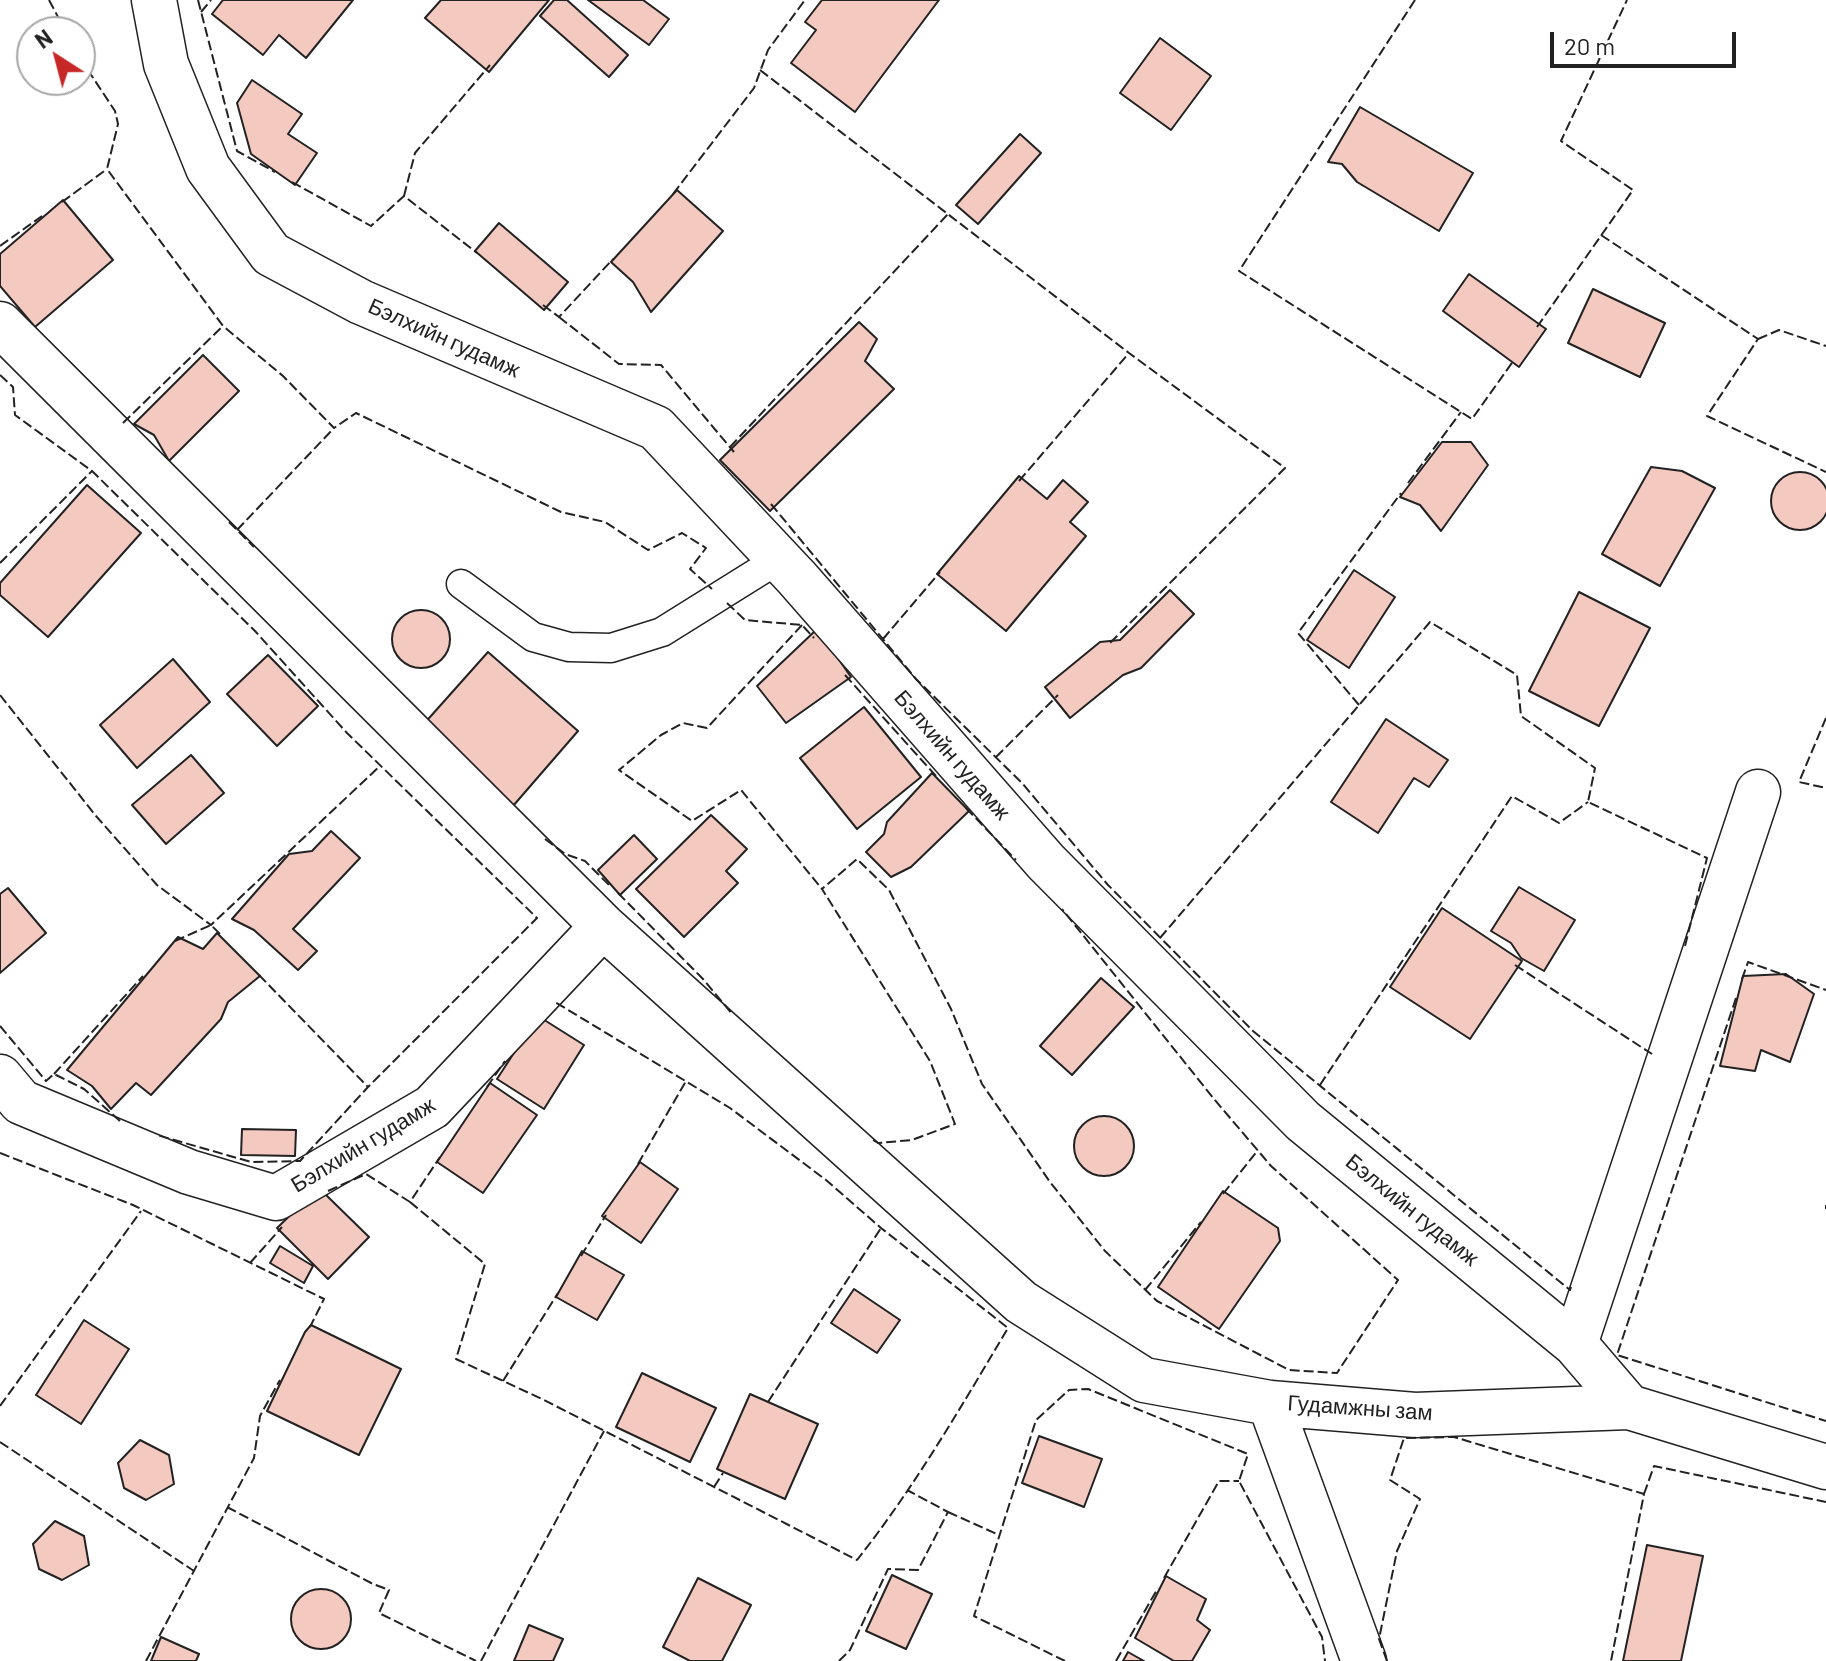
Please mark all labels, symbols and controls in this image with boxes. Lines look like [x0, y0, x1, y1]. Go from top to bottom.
north arrow [16, 16, 96, 96]
scale bar [1554, 16, 1740, 66]
text: N [29, 23, 57, 53]
text: 20 m [1564, 31, 1615, 60]
street label: Бэлхийн гудамж [364, 293, 524, 383]
street label: Бэлхийн гудамж [888, 685, 1016, 825]
street label: Бэлхийн гудамж [286, 1092, 440, 1198]
street label: Бэлхийн гудамж [1340, 1148, 1484, 1272]
street label: Гудамжны зам [1287, 1390, 1433, 1426]

